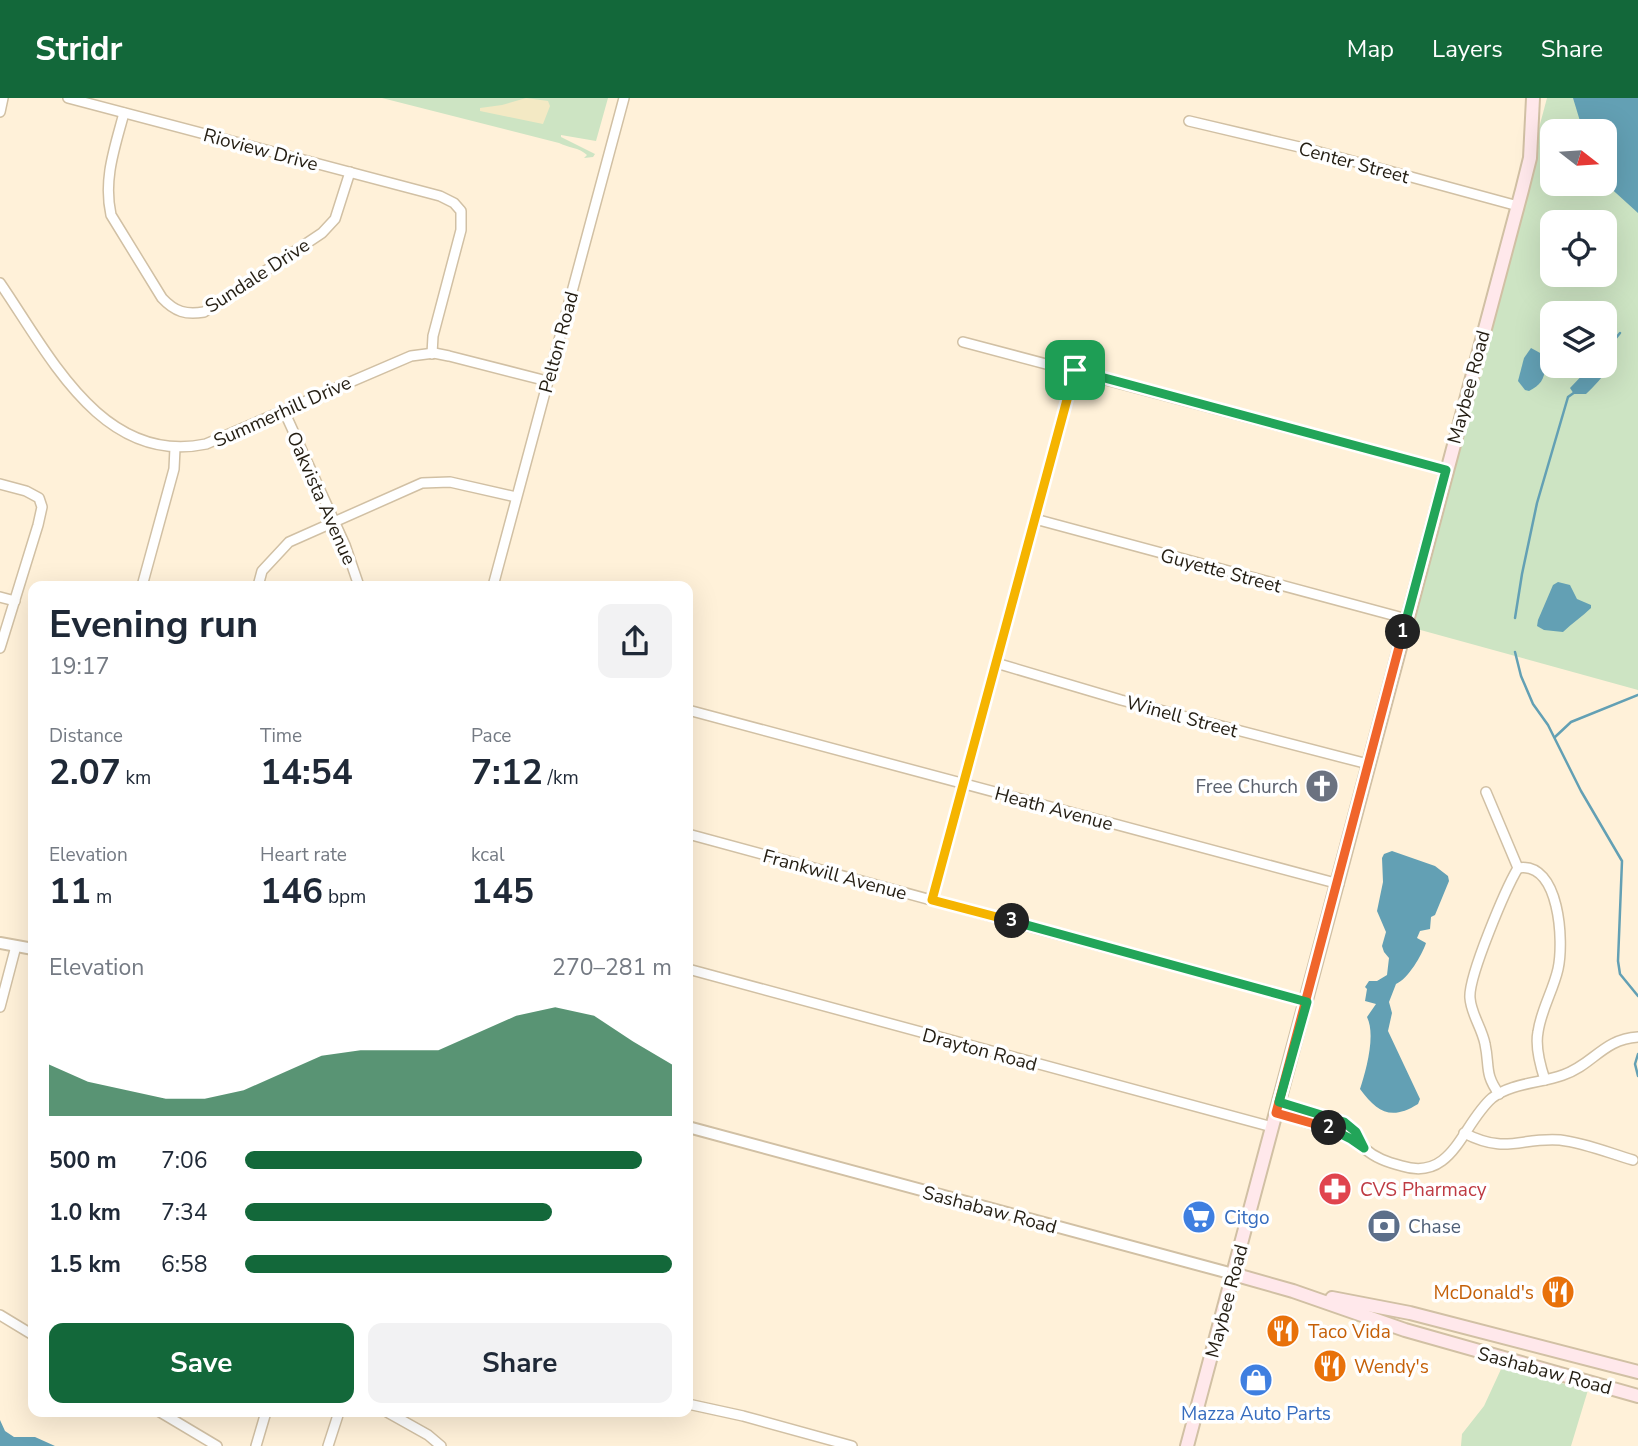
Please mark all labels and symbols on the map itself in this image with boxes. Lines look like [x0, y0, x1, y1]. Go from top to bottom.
north arrow [1540, 119, 1617, 196]
street label: Rioview Drive [201, 122, 321, 178]
street label: Center Street [1296, 136, 1412, 190]
street label: Sundale Drive [200, 232, 315, 319]
street label: Pelton Road [533, 289, 585, 396]
street label: Maybee Road [1441, 328, 1497, 447]
pin [1045, 340, 1105, 400]
street label: Summerhill Drive [209, 370, 355, 454]
street label: Oakvista Avenue [280, 428, 362, 569]
street label: Guyette Street [1158, 542, 1284, 600]
pin: 1 [1386, 614, 1420, 650]
street label: Winell Street [1123, 690, 1241, 744]
church icon: Free Church [1303, 767, 1341, 805]
place label: Free Church [1195, 774, 1298, 800]
street label: Heath Avenue [992, 781, 1116, 837]
street label: Frankwill Avenue [760, 843, 910, 907]
pin: 3 [995, 904, 1030, 938]
street label: Drayton Road [920, 1022, 1040, 1078]
pin: 2 [1312, 1110, 1346, 1146]
pharmacy icon: CVS Pharmacy [1316, 1170, 1354, 1208]
place label: CVS Pharmacy [1360, 1177, 1487, 1203]
street label: Sashabaw Road [920, 1180, 1060, 1240]
supermarket icon: Citgo [1180, 1198, 1218, 1236]
place label: Citgo [1224, 1205, 1269, 1231]
bank icon: Chase [1365, 1207, 1403, 1245]
place label: Chase [1408, 1214, 1461, 1240]
street label: Maybee Road [1199, 1242, 1255, 1361]
restaurant icon: McDonald's [1539, 1273, 1577, 1311]
place label: McDonald's [1433, 1280, 1534, 1306]
restaurant icon: Taco Vida [1264, 1312, 1302, 1350]
place label: Taco Vida [1308, 1319, 1391, 1345]
street label: Sashabaw Road [1475, 1341, 1615, 1401]
restaurant icon: Wendy's [1311, 1347, 1349, 1385]
place label: Wendy's [1354, 1354, 1429, 1380]
shop icon: Mazza Auto Parts [1237, 1361, 1275, 1399]
place label: Mazza Auto Parts [1181, 1401, 1331, 1427]

